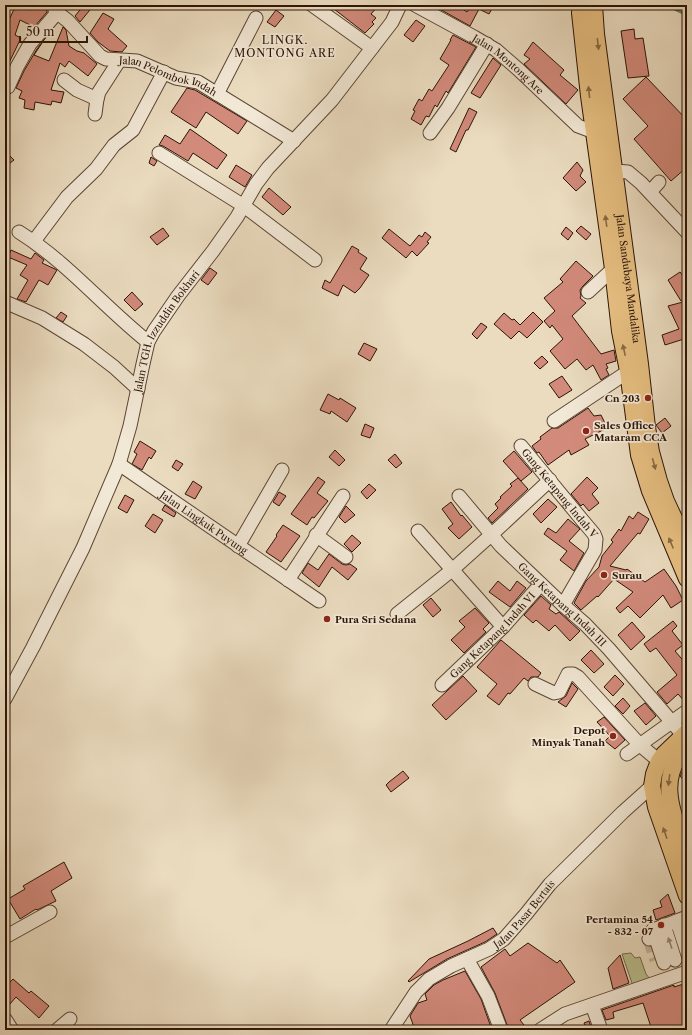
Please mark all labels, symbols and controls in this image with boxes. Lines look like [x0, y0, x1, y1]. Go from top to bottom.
scale bar [20, 18, 87, 44]
text: 50 m [26, 24, 55, 39]
street label: Jalan Montong Are [468, 31, 547, 98]
district label: LINGK. MONTONG ARE [234, 33, 336, 60]
one-way arrow [595, 38, 601, 50]
street label: Jalan Pelombok Indah [117, 54, 220, 100]
one-way arrow [586, 86, 592, 98]
street label: Jalan Sandubaya Mandalika [613, 212, 643, 345]
one-way arrow [603, 215, 609, 227]
street label: Jalan TGH. Izzuddin Bokhari [131, 268, 202, 396]
one-way arrow [621, 344, 627, 356]
place label: Cn 203 [605, 392, 640, 405]
marker: Cn 203 [643, 393, 653, 403]
place label: Sales Office Mataram CCA [594, 419, 667, 444]
marker: Sales Office Mataram CCA [581, 426, 591, 436]
street label: Gang Ketapang Indah V [519, 446, 601, 541]
one-way arrow [652, 458, 658, 470]
street label: Jalan Lingkuk Puyung [156, 487, 251, 558]
one-way arrow [668, 538, 674, 549]
street label: Gang Ketapang Indah III [515, 560, 609, 650]
place label: Surau [612, 569, 643, 582]
marker: Surau [599, 570, 609, 580]
street label: Gang Ketapang Indah VI [447, 589, 538, 681]
place label: Pura Sri Sedana [335, 613, 417, 626]
marker: Pura Sri Sedana [322, 614, 332, 624]
place label: Depot Minyak Tanah [532, 724, 605, 749]
marker: Depot Minyak Tanah [608, 731, 618, 741]
one-way arrow [666, 774, 672, 787]
one-way arrow [662, 827, 668, 839]
street label: Jalan Pasar Bertais [489, 877, 558, 952]
place label: Pertamina 54 - 832 - 07 [586, 913, 654, 938]
marker: Pertamina 54 - 832 - 07 [656, 920, 666, 930]
one-way arrow [666, 936, 672, 948]

